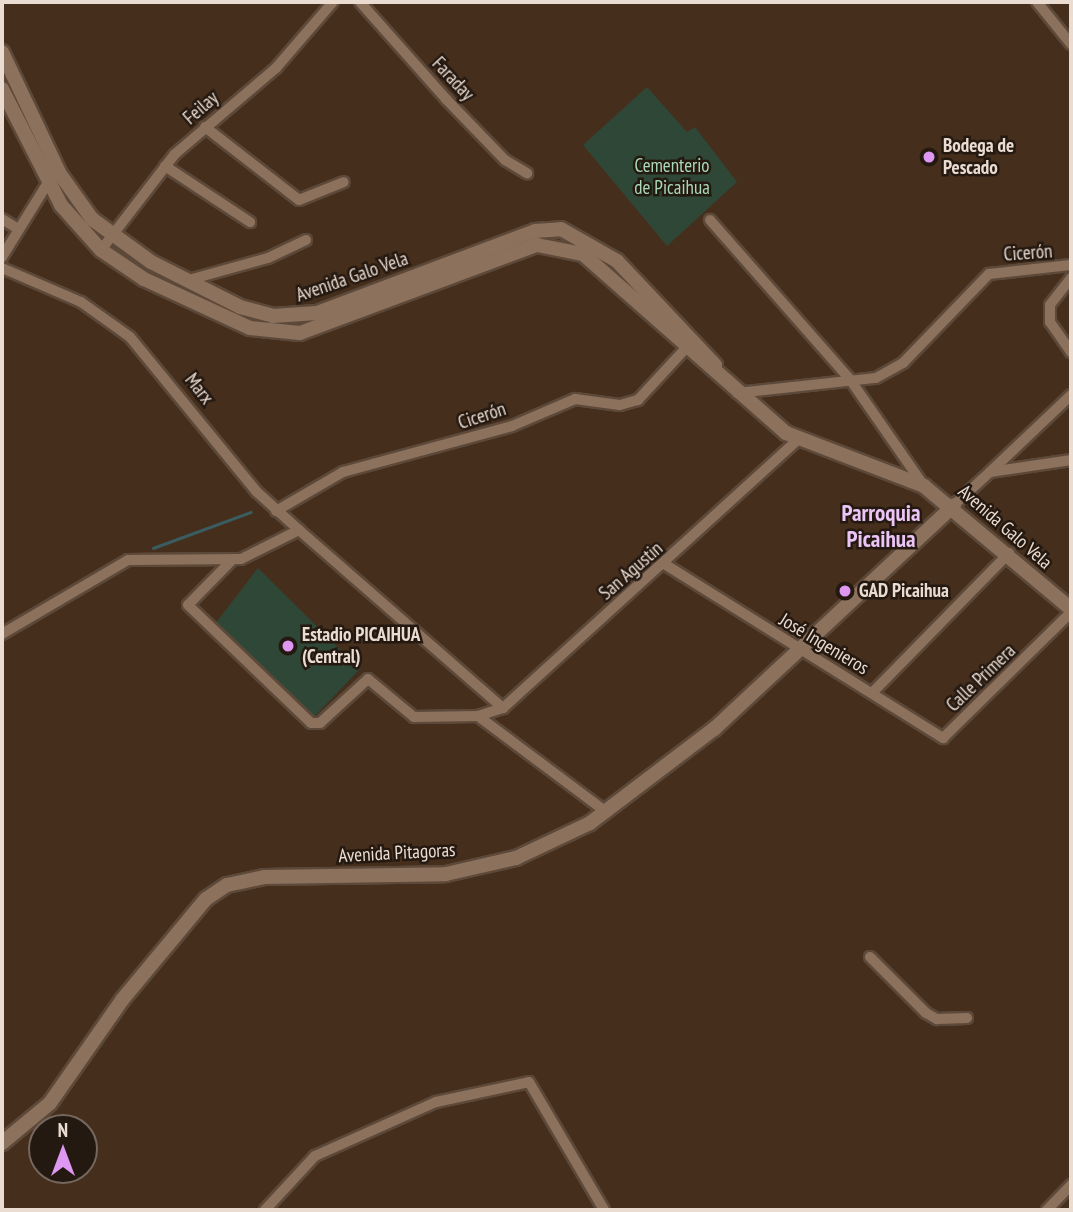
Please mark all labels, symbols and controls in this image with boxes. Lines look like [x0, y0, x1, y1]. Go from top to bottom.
street label: Faraday [427, 52, 479, 106]
street label: Feilay [179, 87, 223, 129]
place label: Bodega de Pescado [943, 135, 1014, 179]
marker: Bodega de Pescado [921, 149, 937, 165]
park label: Cementerio de Picaihua [634, 155, 710, 199]
street label: Cicerón [1003, 240, 1053, 266]
street label: Avenida Galo Vela [293, 247, 411, 307]
street label: Marx [180, 369, 218, 409]
street label: Cicerón [455, 398, 509, 434]
street label: Avenida Galo Vela [953, 480, 1057, 574]
district label: Parroquia Picaihua [842, 499, 920, 553]
street label: San Agustin [594, 537, 668, 605]
place label: GAD Picaihua [859, 580, 949, 602]
marker: GAD Picaihua [837, 583, 853, 599]
street label: José Ingenieros [775, 608, 873, 680]
place label: Estadio PICAIHUA (Central) [302, 624, 420, 668]
marker: Estadio PICAIHUA (Central) [280, 638, 296, 654]
street label: Calle Primera [942, 640, 1020, 716]
street label: Avenida Pitagoras [338, 839, 456, 867]
north arrow [28, 1114, 98, 1184]
text: N [58, 1118, 68, 1142]

